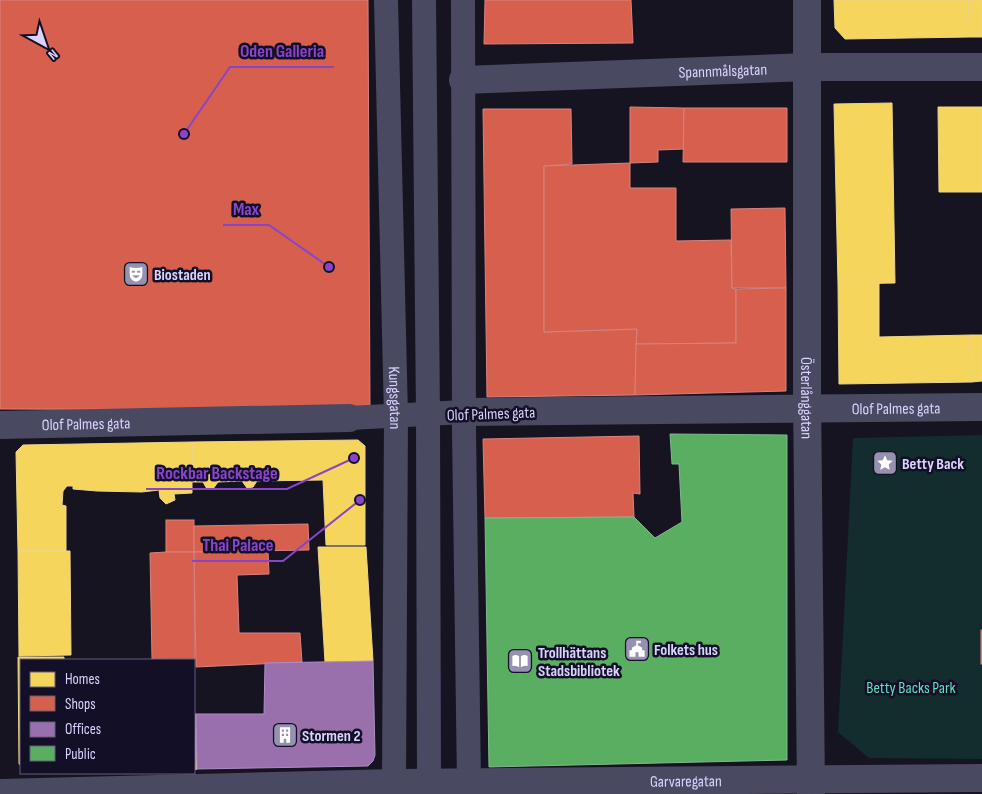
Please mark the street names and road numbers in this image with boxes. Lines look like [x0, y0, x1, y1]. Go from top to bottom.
street label: Spannmålsgatan [678, 61, 768, 83]
street label: Österlånggatan [796, 357, 815, 439]
street label: Kungsgatan [384, 366, 404, 429]
street label: Olof Palmes gata [852, 399, 940, 419]
street label: Olof Palmes gata [446, 403, 536, 426]
street label: Olof Palmes gata [41, 414, 131, 435]
street label: Garvaregatan [650, 772, 722, 792]

